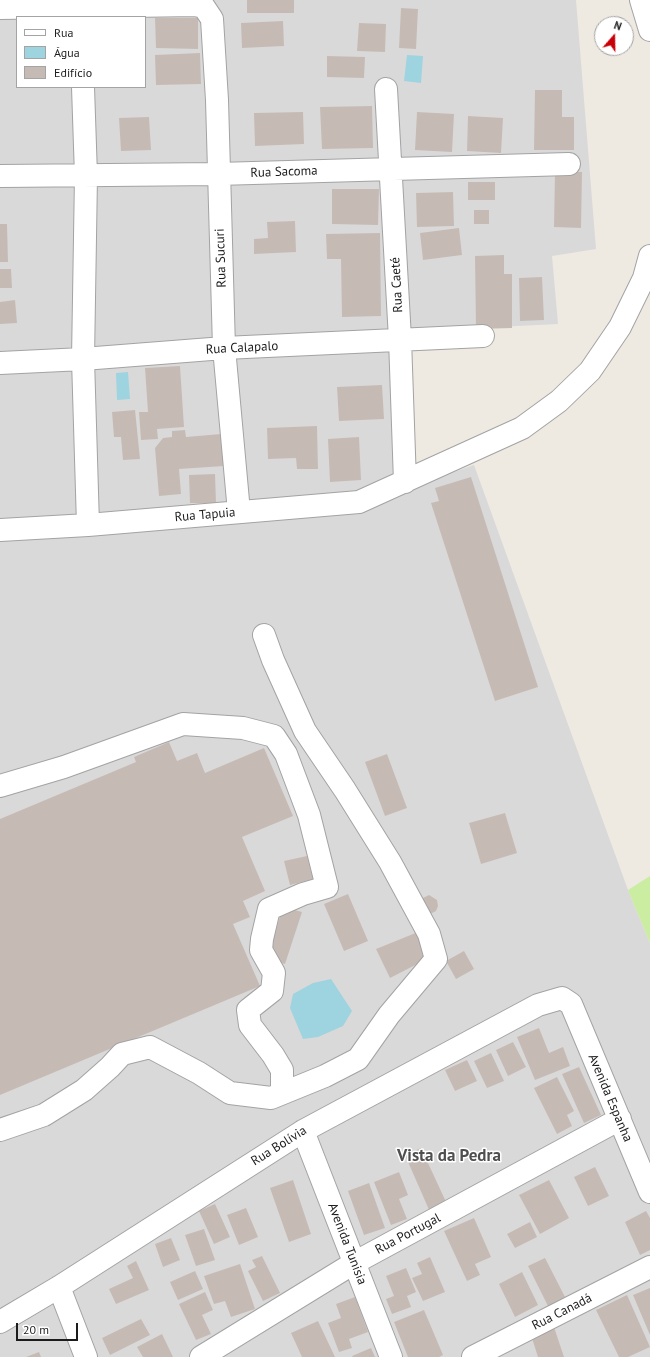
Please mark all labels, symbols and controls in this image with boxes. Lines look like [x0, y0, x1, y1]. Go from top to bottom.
legend [16, 16, 146, 88]
north arrow [594, 16, 634, 56]
text: N [612, 18, 624, 33]
text: Rua [54, 25, 73, 40]
text: Água [54, 45, 80, 60]
text: Edifício [54, 65, 92, 80]
street label: Rua Sacoma [250, 163, 318, 181]
street label: Rua Sucuri [212, 228, 230, 288]
street label: Rua Caeté [388, 257, 406, 313]
street label: Rua Calapalo [205, 338, 279, 358]
street label: Rua Tapuia [174, 505, 236, 525]
street label: Avenida Espanha [584, 1052, 636, 1144]
street label: Rua Bolívia [248, 1123, 310, 1169]
district label: Vista da Pedra [397, 1146, 501, 1166]
street label: Avenida Tunisia [324, 1201, 370, 1287]
street label: Rua Portugal [373, 1210, 443, 1258]
street label: Rua Canadá [529, 1290, 595, 1334]
scale bar [18, 1315, 80, 1341]
text: 20 m [23, 1322, 49, 1337]

